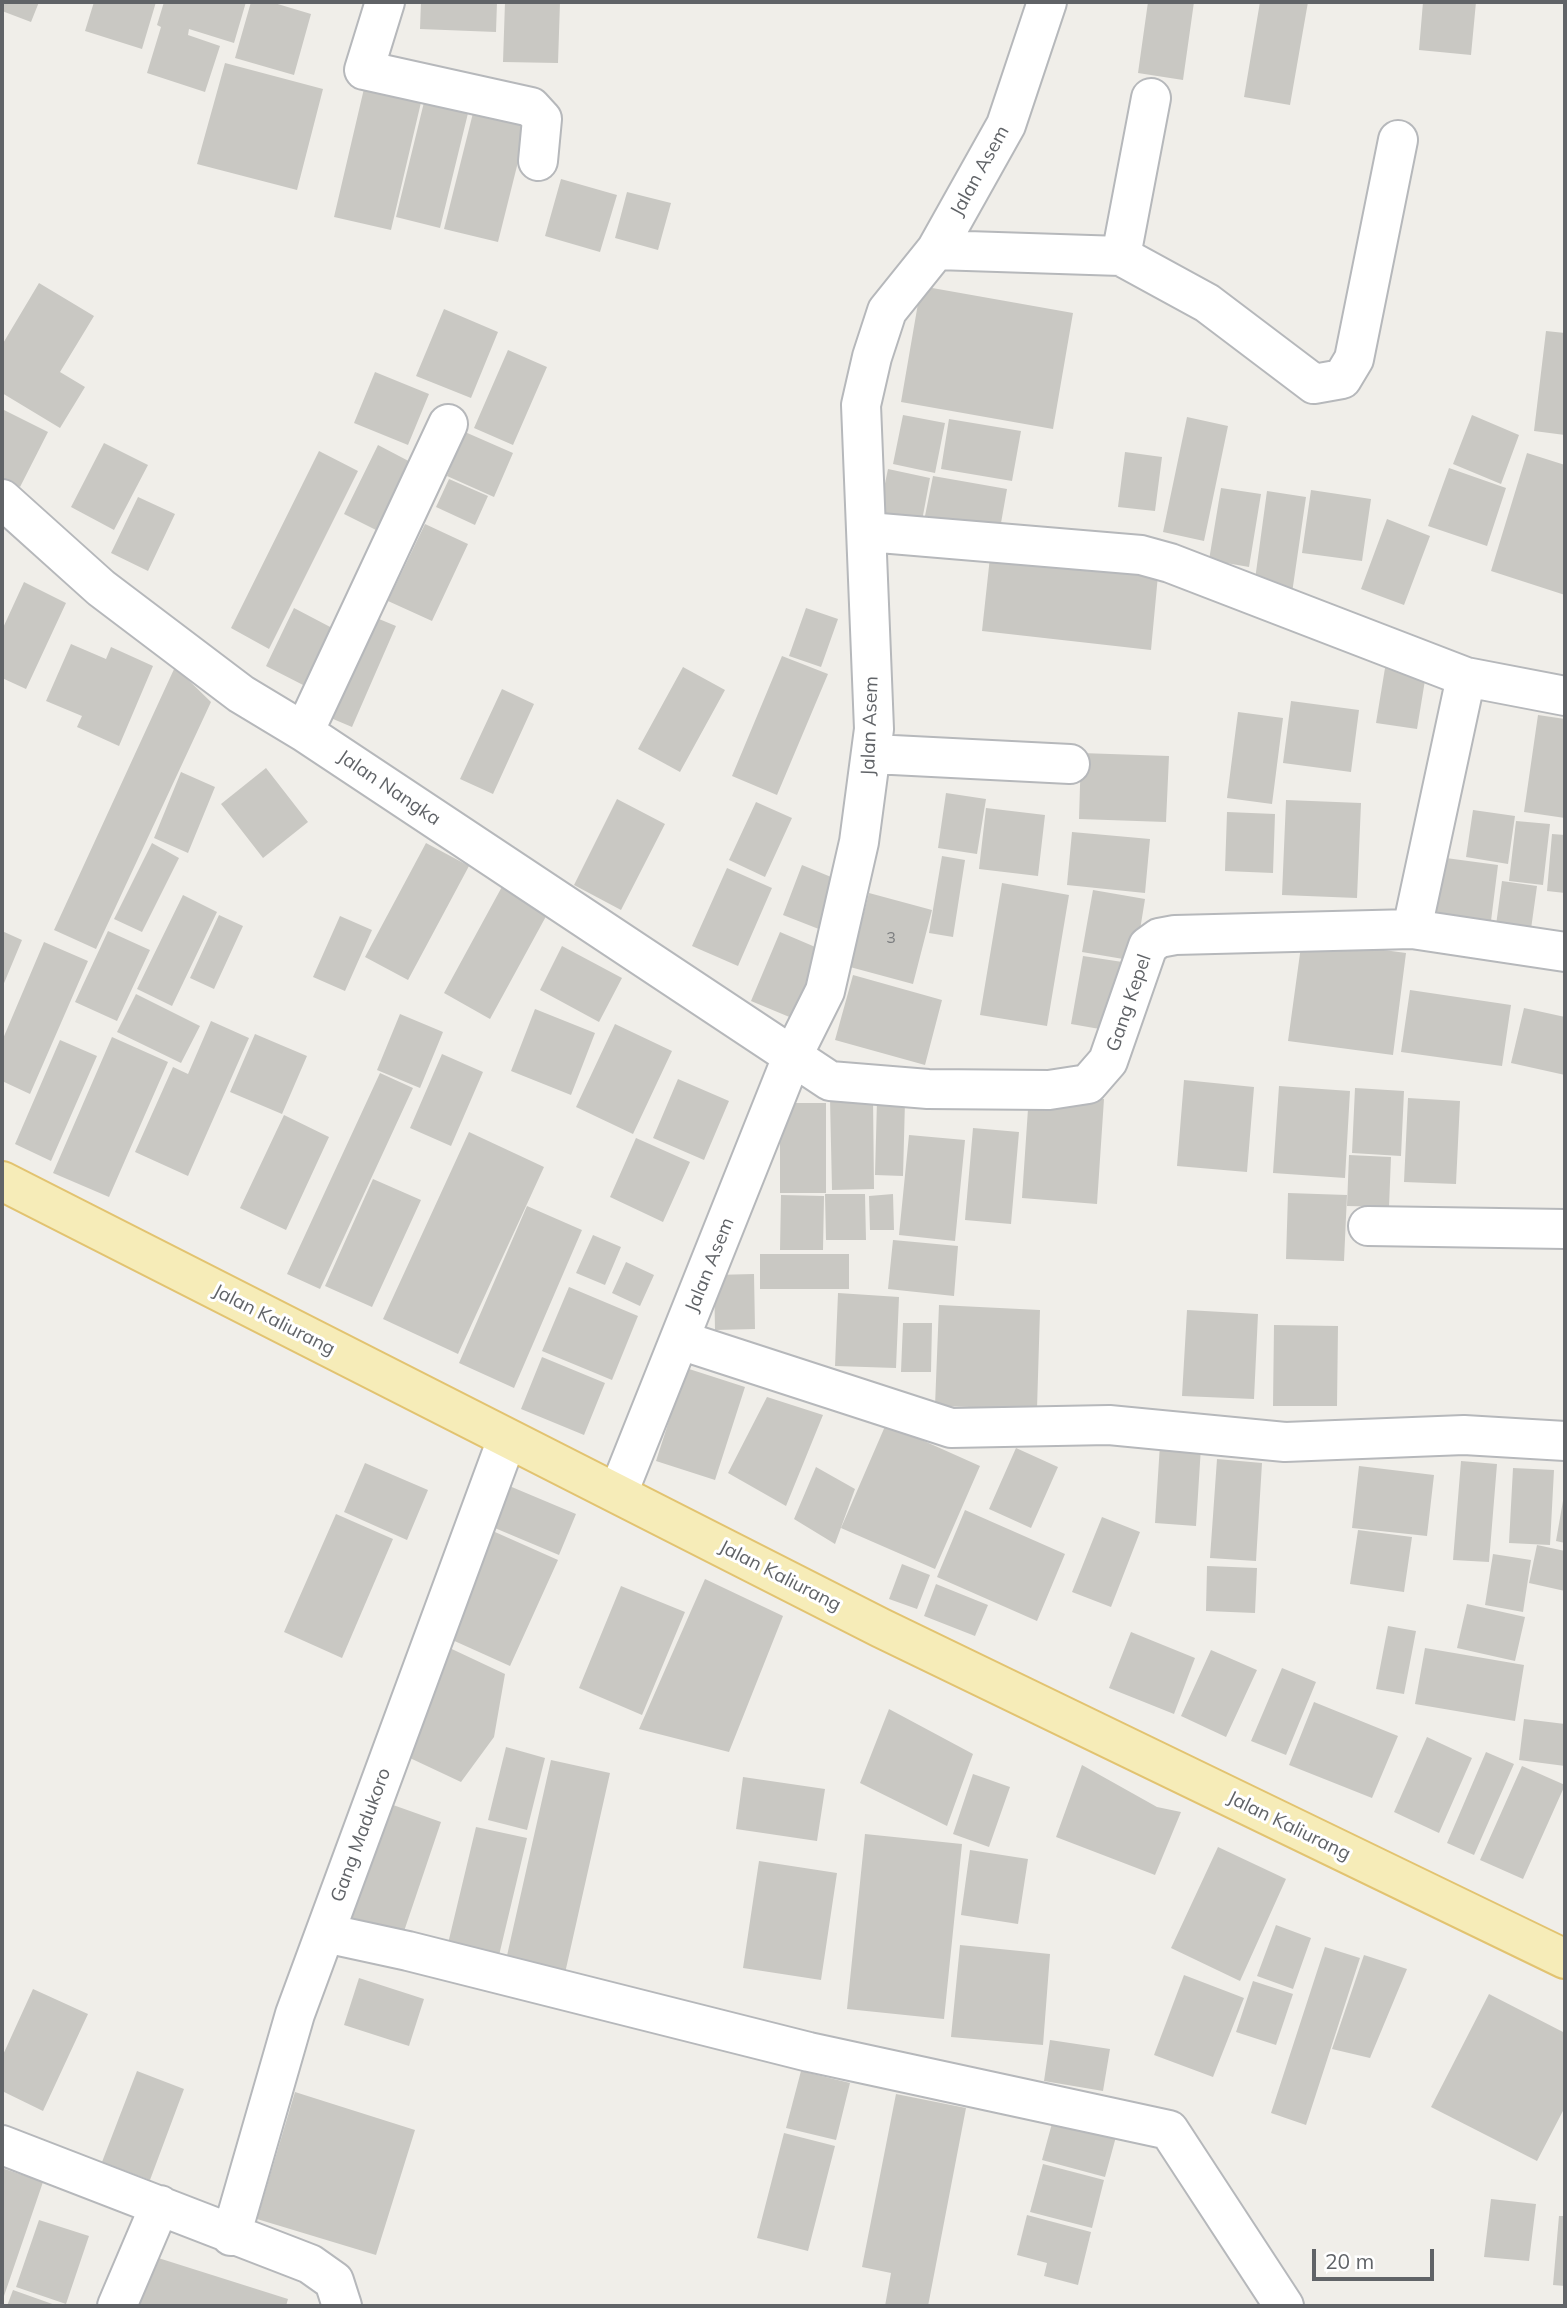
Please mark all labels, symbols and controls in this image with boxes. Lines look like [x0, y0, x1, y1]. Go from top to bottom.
street label: Jalan Asem [946, 122, 1014, 220]
street label: Jalan Asem [857, 676, 883, 776]
street label: Jalan Nangka [333, 745, 445, 831]
house number: 3 [886, 928, 896, 948]
street label: Gang Kepel [1102, 951, 1156, 1055]
street label: Jalan Asem [681, 1214, 739, 1316]
street label: Jalan Kaliurang [209, 1279, 339, 1361]
street label: Jalan Kaliurang [715, 1535, 845, 1617]
street label: Gang Madukoro [326, 1765, 396, 1905]
street label: Jalan Kaliurang [1224, 1786, 1354, 1866]
scale bar [1315, 2234, 1438, 2278]
text: 20 m [1325, 2248, 1374, 2274]

